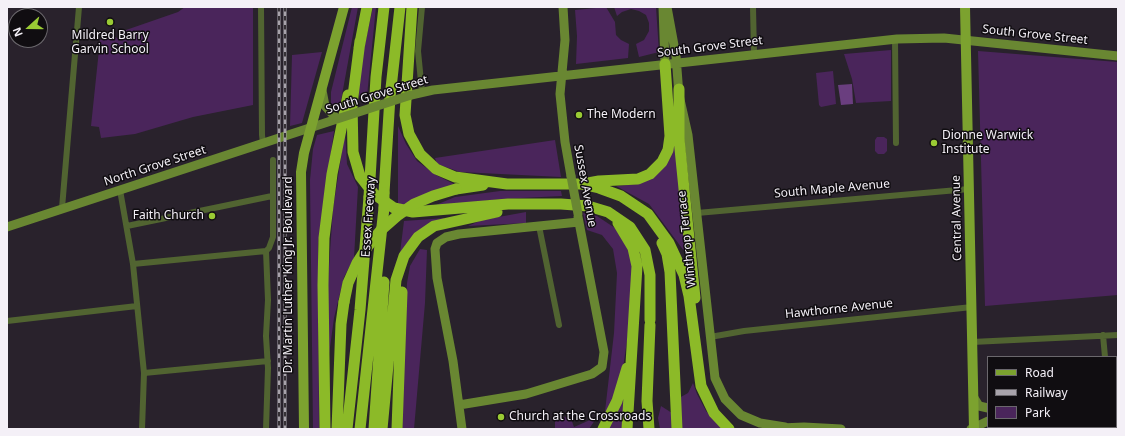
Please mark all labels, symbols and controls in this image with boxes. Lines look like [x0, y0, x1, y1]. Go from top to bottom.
north arrow [8, 8, 48, 48]
marker: Mildred Barry Garvin School [105, 17, 115, 27]
street label: South Grove Street [981, 22, 1089, 48]
text: N [9, 25, 26, 39]
place label: Mildred Barry Garvin School [71, 29, 149, 57]
street label: South Grove Street [656, 33, 764, 61]
street label: South Grove Street [324, 73, 430, 117]
place label: The Modern [587, 108, 656, 122]
marker: The Modern [574, 110, 584, 120]
place label: Dionne Warwick Institute [942, 129, 1033, 157]
marker: Dionne Warwick Institute [929, 138, 939, 148]
street label: North Grove Street [102, 143, 208, 189]
street label: Sussex Avenue [571, 144, 599, 228]
street label: Central Avenue [949, 175, 965, 261]
street label: Dr. Martin Luther King Jr. Boulevard [282, 176, 296, 374]
street label: Essex Freeway [359, 176, 379, 258]
street label: South Maple Avenue [773, 177, 891, 201]
street label: Winthrop Terrace [675, 190, 699, 288]
place label: Faith Church [133, 209, 204, 223]
marker: Faith Church [207, 211, 217, 221]
street label: Hawthorne Avenue [784, 296, 894, 322]
legend [987, 356, 1117, 428]
text: Road [1025, 364, 1054, 381]
text: Railway [1025, 384, 1068, 401]
text: Park [1025, 404, 1050, 421]
place label: Church at the Crossroads [509, 410, 651, 424]
marker: Church at the Crossroads [496, 412, 506, 422]

